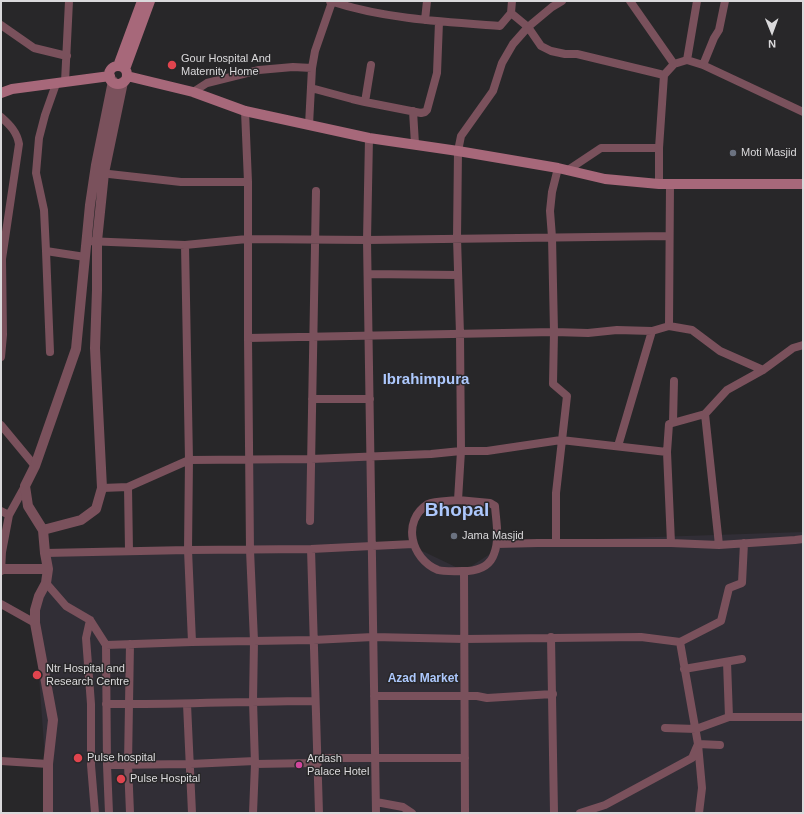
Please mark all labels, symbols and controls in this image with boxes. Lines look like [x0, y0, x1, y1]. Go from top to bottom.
north arrow [752, 12, 792, 52]
text: N [768, 38, 776, 50]
place label: Gour Hospital And Maternity Home [181, 52, 271, 78]
marker: Gour Hospital And Maternity Home [166, 59, 178, 71]
place label: Moti Masjid [741, 146, 797, 160]
marker: Moti Masjid [728, 148, 738, 158]
district label: Ibrahimpura [383, 371, 469, 389]
district label: Bhopal [425, 500, 489, 522]
place label: Jama Masjid [462, 529, 524, 543]
marker: Jama Masjid [449, 531, 459, 541]
place label: Ntr Hospital and Research Centre [46, 662, 129, 688]
marker: Ntr Hospital and Research Centre [31, 669, 43, 681]
district label: Azad Market [388, 672, 458, 686]
place label: Pulse hospital [87, 751, 155, 765]
marker: Pulse hospital [72, 752, 84, 764]
place label: Ardash Palace Hotel [307, 752, 369, 778]
marker: Ardash Palace Hotel [294, 760, 304, 770]
place label: Pulse Hospital [130, 772, 200, 786]
marker: Pulse Hospital [115, 773, 127, 785]

